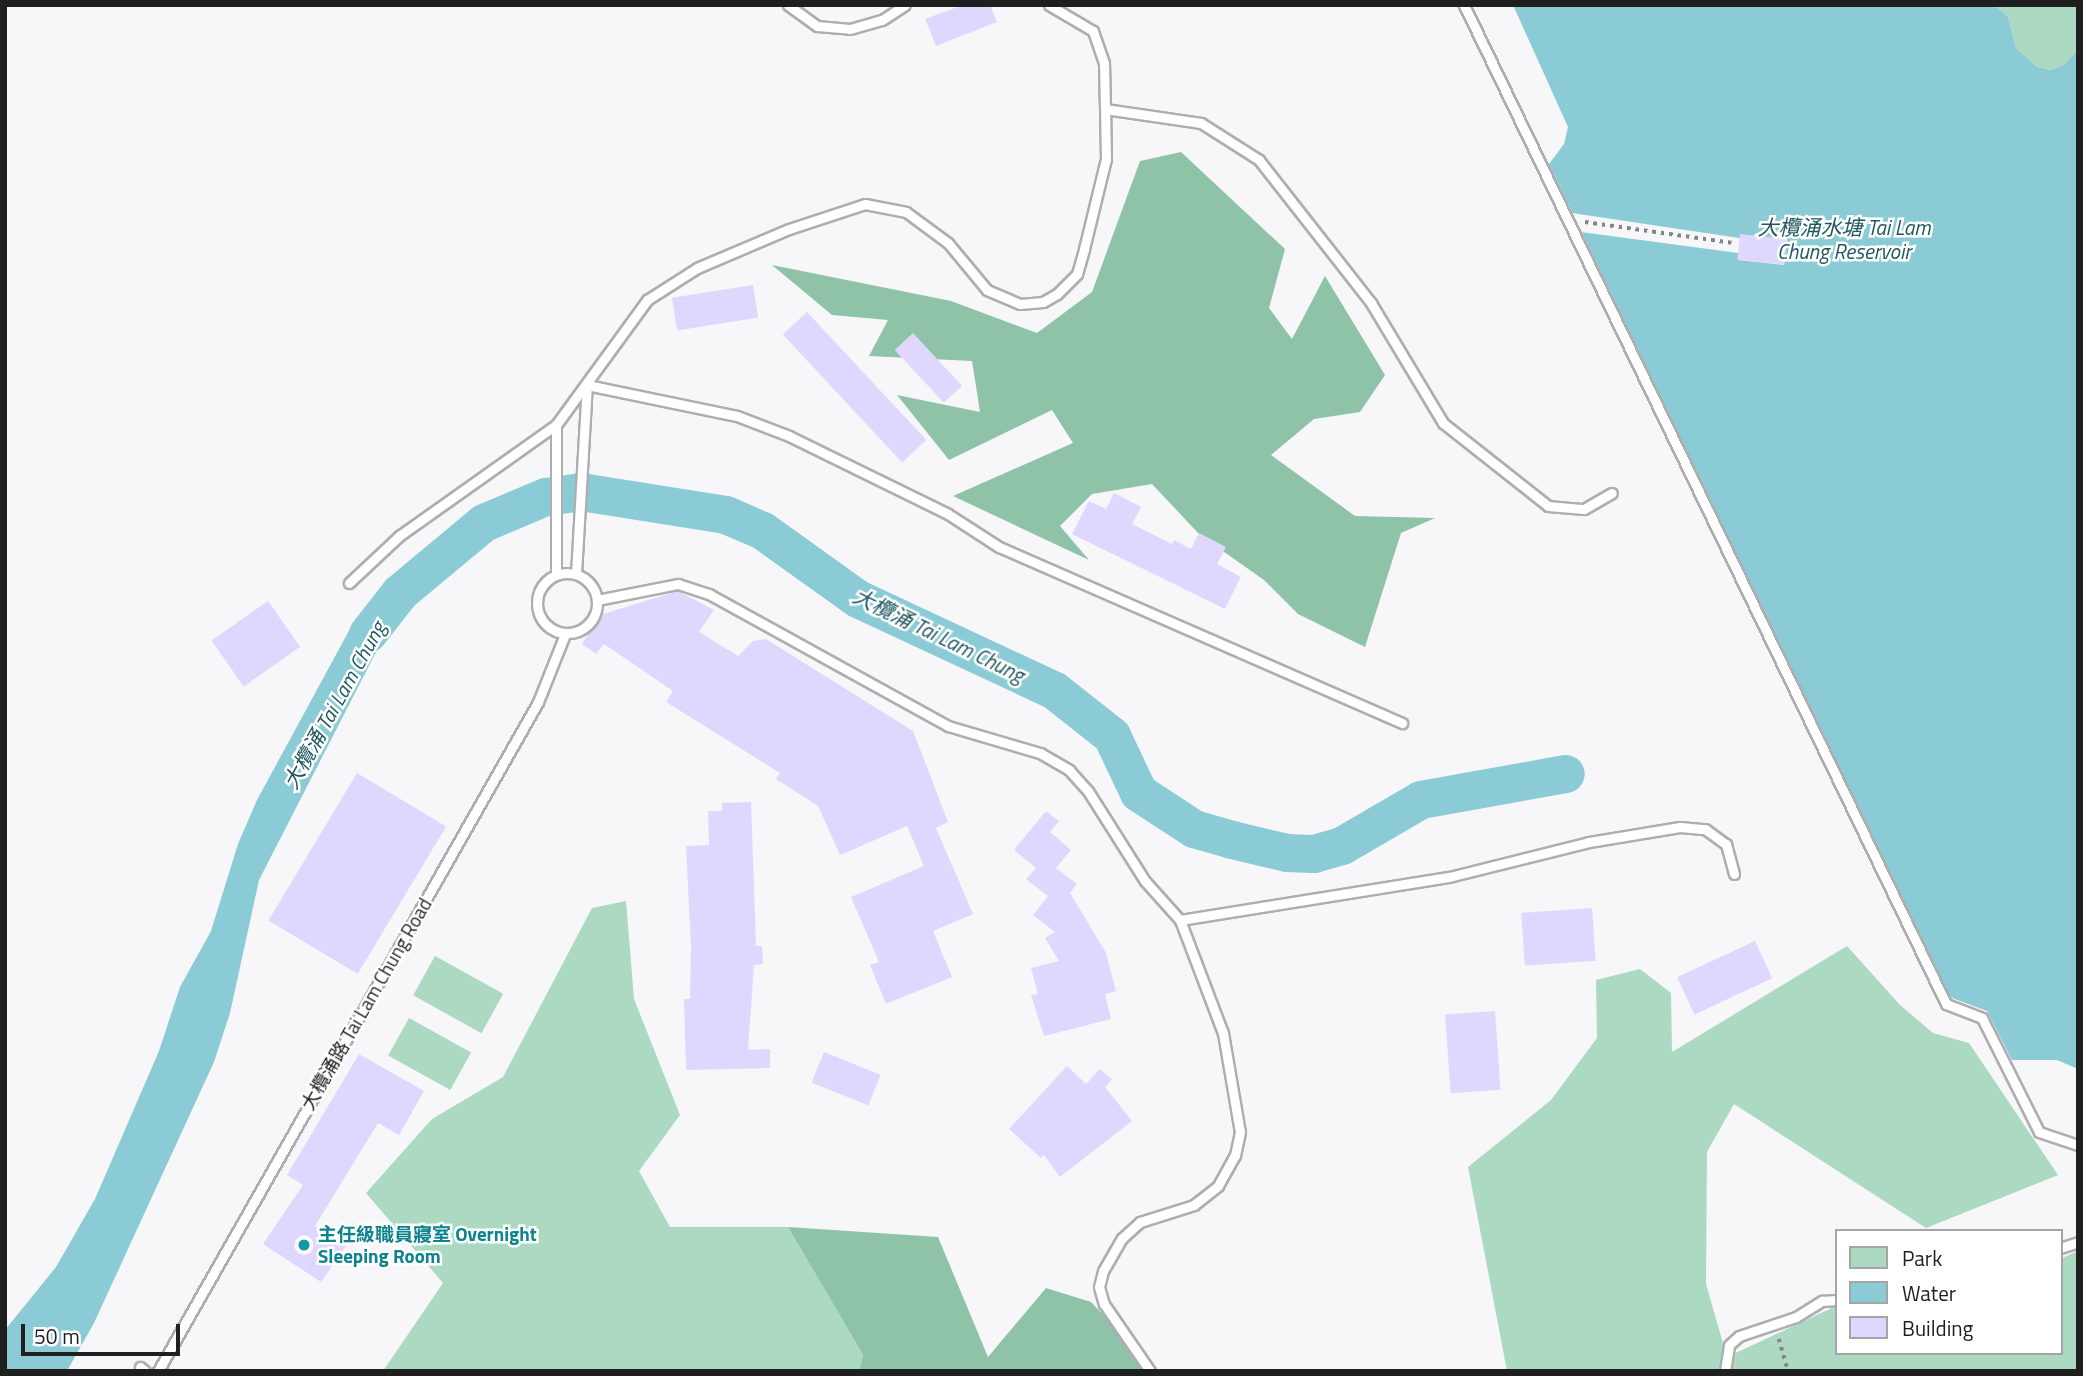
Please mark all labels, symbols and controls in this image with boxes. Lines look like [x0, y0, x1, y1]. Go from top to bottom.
water label: 大欖涌水塘 Tai Lam Chung Reservoir [1758, 214, 1930, 264]
water label: 大欖涌 Tai Lam Chung [849, 583, 1029, 687]
water label: 大欖涌 Tai Lam Chung [278, 617, 390, 793]
street label: 大欖涌路 Tai Lam Chung Road [296, 894, 436, 1114]
place label: 主任級職員寢室 Overnight Sleeping Room [318, 1223, 537, 1267]
legend [1834, 1229, 2062, 1355]
marker: 主任級職員寢室 Overnight Sleeping Room [296, 1237, 312, 1253]
text: Park [1902, 1242, 1942, 1274]
text: Water [1902, 1277, 1956, 1309]
scale bar [24, 1310, 184, 1354]
text: Building [1902, 1312, 1973, 1344]
text: 50 m [34, 1320, 80, 1352]

